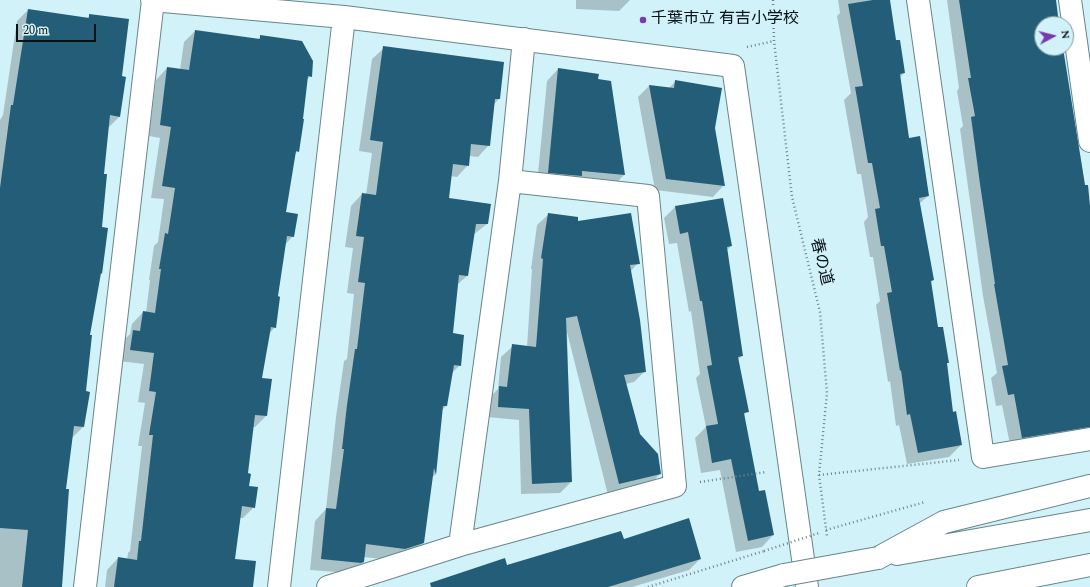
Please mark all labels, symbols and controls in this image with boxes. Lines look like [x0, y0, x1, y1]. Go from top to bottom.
place label: 千葉市立 有吉小学校 [651, 10, 799, 30]
marker: 千葉市立 有吉小学校 [638, 15, 648, 25]
scale bar [18, 16, 98, 42]
north arrow [1034, 16, 1074, 56]
text: 20 m [23, 21, 48, 40]
text: N [1056, 29, 1074, 40]
street label: 春の道 [805, 236, 835, 288]

